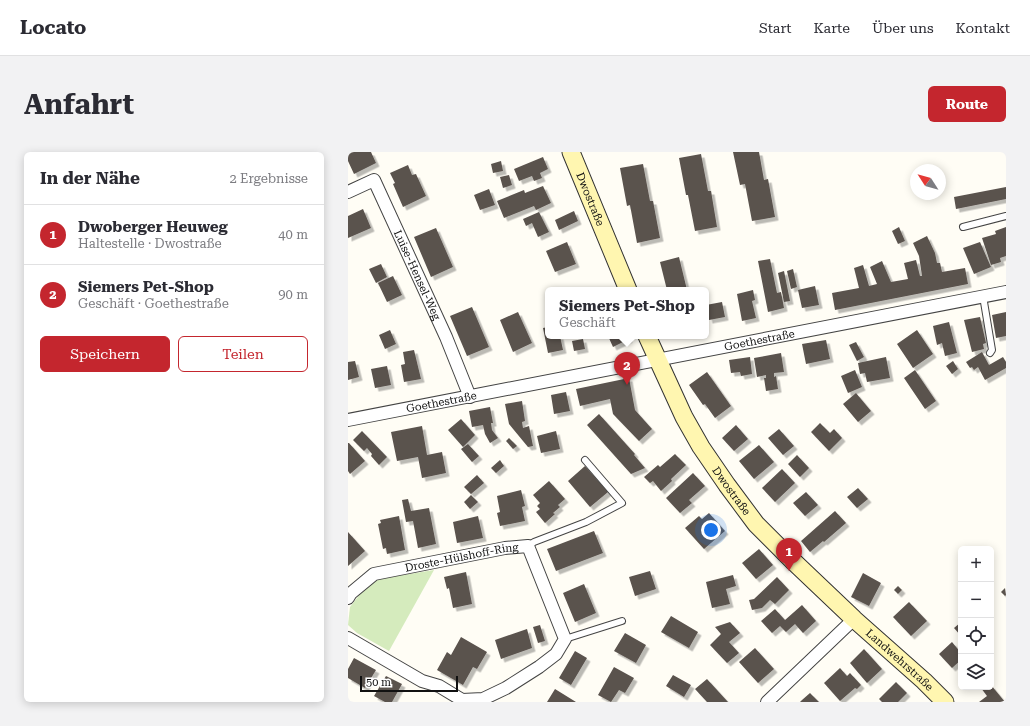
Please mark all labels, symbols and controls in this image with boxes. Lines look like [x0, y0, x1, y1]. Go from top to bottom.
text: Locato [20, 16, 86, 39]
text: Start [759, 20, 792, 36]
text: Karte [814, 20, 850, 36]
text: Über uns [872, 20, 934, 36]
text: Kontakt [956, 20, 1010, 36]
button: Route [928, 86, 1006, 122]
text: Anfahrt [24, 88, 134, 121]
north arrow [910, 164, 946, 200]
text: In der Nähe [40, 168, 140, 188]
text: 2 Ergebnisse [230, 171, 308, 186]
street label: Dwostraße [573, 171, 607, 228]
text: Dwoberger Heuweg [78, 218, 228, 236]
text: 1 [49, 227, 57, 242]
text: 40 m [278, 227, 308, 242]
street label: Luise-Hensel-Weg [391, 228, 444, 323]
text: Haltestelle · Dwostraße [78, 236, 222, 251]
text: Siemers Pet-Shop [78, 278, 214, 296]
text: 2 [49, 287, 57, 302]
text: 90 m [278, 287, 308, 302]
popup [545, 287, 709, 339]
text: Geschäft · Goethestraße [78, 296, 229, 311]
text: Siemers Pet-Shop [559, 297, 695, 315]
text: Geschäft [559, 315, 616, 330]
street label: Goethestraße [723, 327, 796, 354]
button: Speichern [40, 336, 170, 372]
button: Teilen [178, 336, 308, 372]
pin: 2 [614, 352, 640, 385]
street label: Goethestraße [405, 389, 478, 416]
street label: Dwostraße [709, 464, 753, 518]
your location [701, 520, 721, 540]
pin: 1 [776, 538, 802, 571]
street label: Droste-Hülshoff-Ring [404, 541, 520, 575]
map controls [958, 546, 994, 690]
button: + [958, 546, 994, 582]
button: − [958, 582, 994, 618]
button: locate [958, 618, 994, 654]
street label: Landwehrstraße [863, 627, 936, 694]
button: layers [958, 654, 994, 690]
scale bar [360, 674, 458, 693]
text: 50 m [366, 676, 391, 689]

